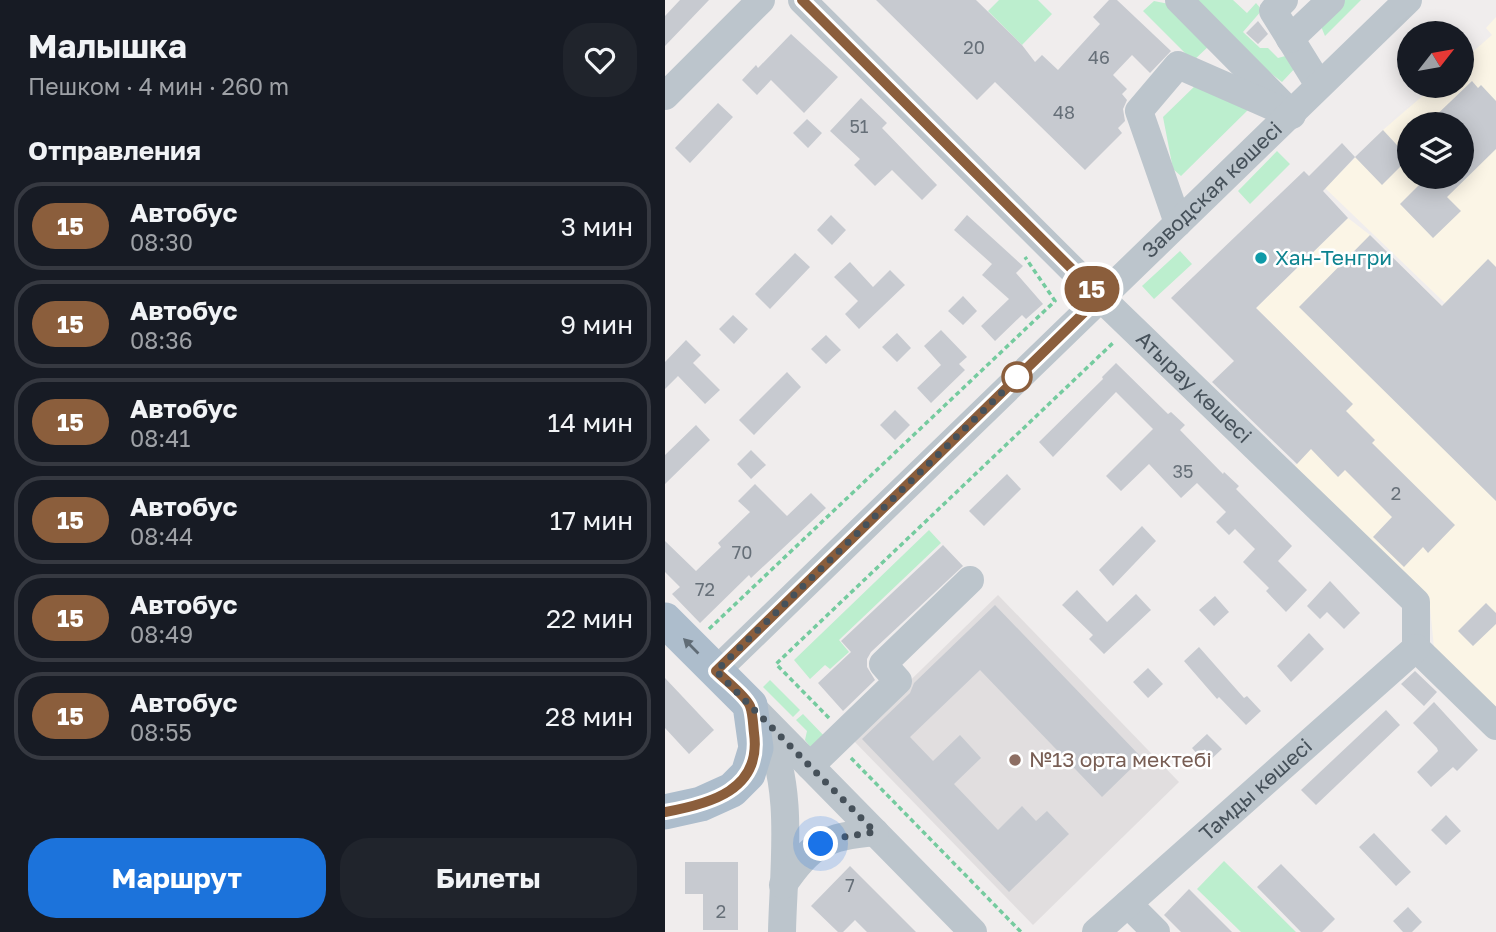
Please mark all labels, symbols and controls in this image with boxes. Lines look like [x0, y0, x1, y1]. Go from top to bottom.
north arrow [1397, 21, 1473, 98]
map controls [1397, 21, 1474, 189]
button: heart [563, 23, 637, 97]
text: Малышка [28, 26, 187, 65]
house number: 20 [963, 36, 985, 58]
house number: 46 [1088, 46, 1110, 68]
text: Пешком · 4 мин · 260 m [28, 72, 289, 100]
house number: 48 [1053, 101, 1075, 123]
button: layers [1397, 112, 1474, 189]
house number: 51 [849, 115, 869, 137]
street label: Заводская көшесі [1136, 115, 1287, 263]
text: Отправления [28, 135, 201, 166]
text: Автобус [130, 197, 237, 228]
text: 15 [57, 211, 84, 240]
text: 3 мин [561, 211, 633, 242]
text: 08:30 [130, 228, 193, 256]
place label: Хан-Тенгри [1275, 244, 1392, 270]
marker: Хан-Тенгри [1253, 250, 1269, 266]
line badge: 15 [1061, 266, 1123, 312]
text: 15 [1079, 274, 1106, 303]
text: Автобус [130, 295, 237, 326]
text: 15 [57, 309, 84, 338]
text: 9 мин [560, 309, 633, 340]
street label: Атырау көшесі [1131, 325, 1258, 448]
text: 08:36 [130, 326, 193, 354]
unlabelled marker [1002, 362, 1032, 392]
text: Автобус [130, 393, 237, 424]
text: 15 [57, 407, 84, 436]
text: 14 мин [548, 407, 633, 438]
text: 08:41 [130, 424, 190, 452]
house number: 35 [1173, 460, 1193, 482]
house number: 2 [1391, 482, 1401, 504]
text: Автобус [130, 491, 237, 522]
text: 15 [57, 505, 84, 534]
text: 17 мин [550, 505, 633, 536]
text: 08:44 [130, 522, 193, 550]
house number: 70 [732, 541, 752, 563]
house number: 72 [695, 578, 715, 600]
text: Автобус [130, 589, 237, 620]
text: 15 [57, 603, 84, 632]
text: 22 мин [546, 603, 633, 634]
text: 08:49 [130, 620, 193, 648]
one-way arrow [682, 637, 699, 654]
text: Автобус [130, 687, 237, 718]
text: 15 [57, 701, 84, 730]
text: 28 мин [545, 701, 633, 732]
text: 08:55 [130, 718, 192, 746]
street label: Тамды көшесі [1194, 732, 1317, 846]
place label: №13 орта мектебі [1029, 746, 1212, 772]
marker: №13 орта мектебі [1007, 752, 1023, 768]
your location [803, 826, 838, 861]
button: Маршрут [28, 838, 326, 918]
button: Билеты [340, 838, 637, 918]
house number: 7 [845, 874, 855, 896]
house number: 2 [716, 900, 726, 922]

